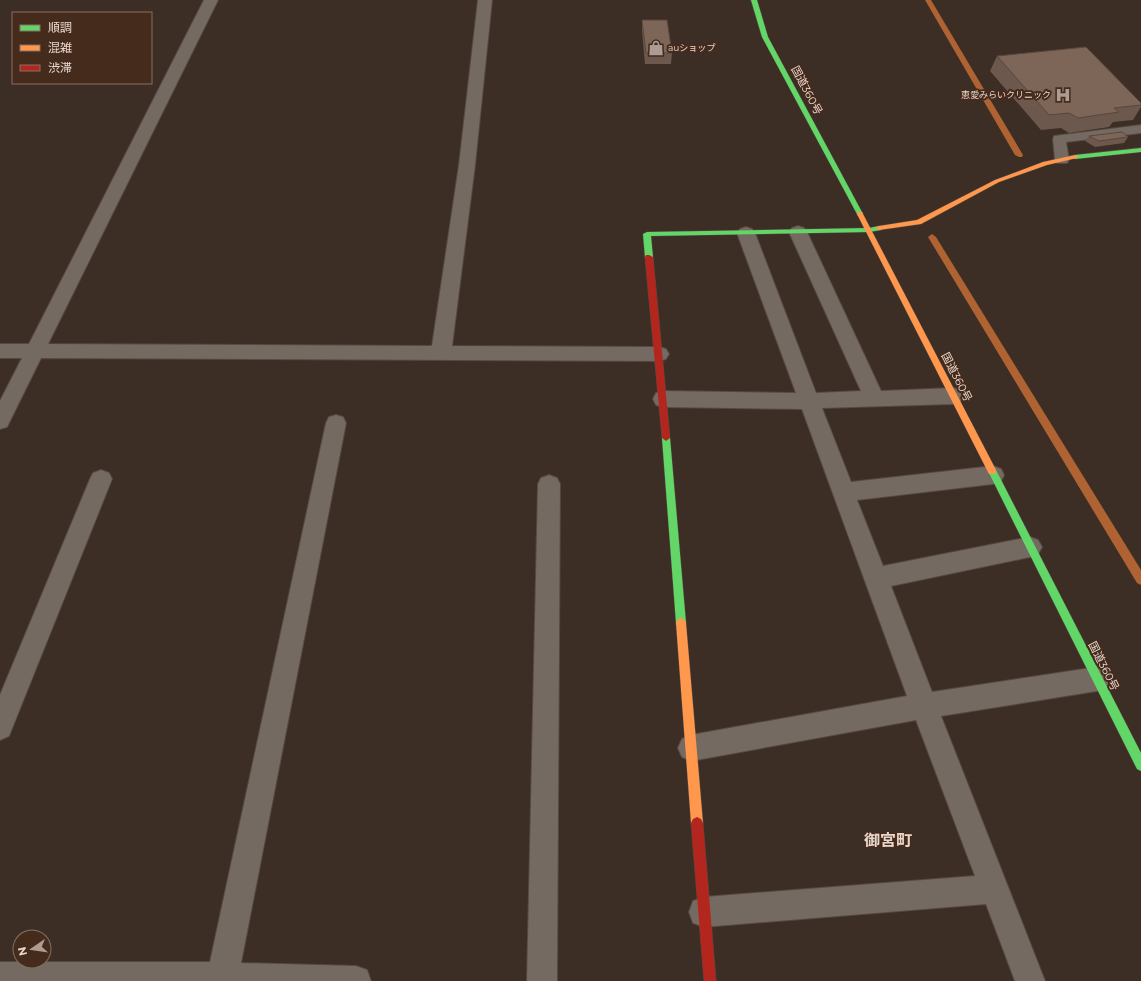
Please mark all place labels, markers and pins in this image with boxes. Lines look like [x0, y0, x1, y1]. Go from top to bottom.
shop icon: auショップ [647, 39, 665, 57]
place label: auショップ [668, 42, 715, 53]
hospital icon: 恵愛みらいクリニック [1054, 86, 1072, 104]
place label: 恵愛みらいクリニック [961, 89, 1051, 100]

